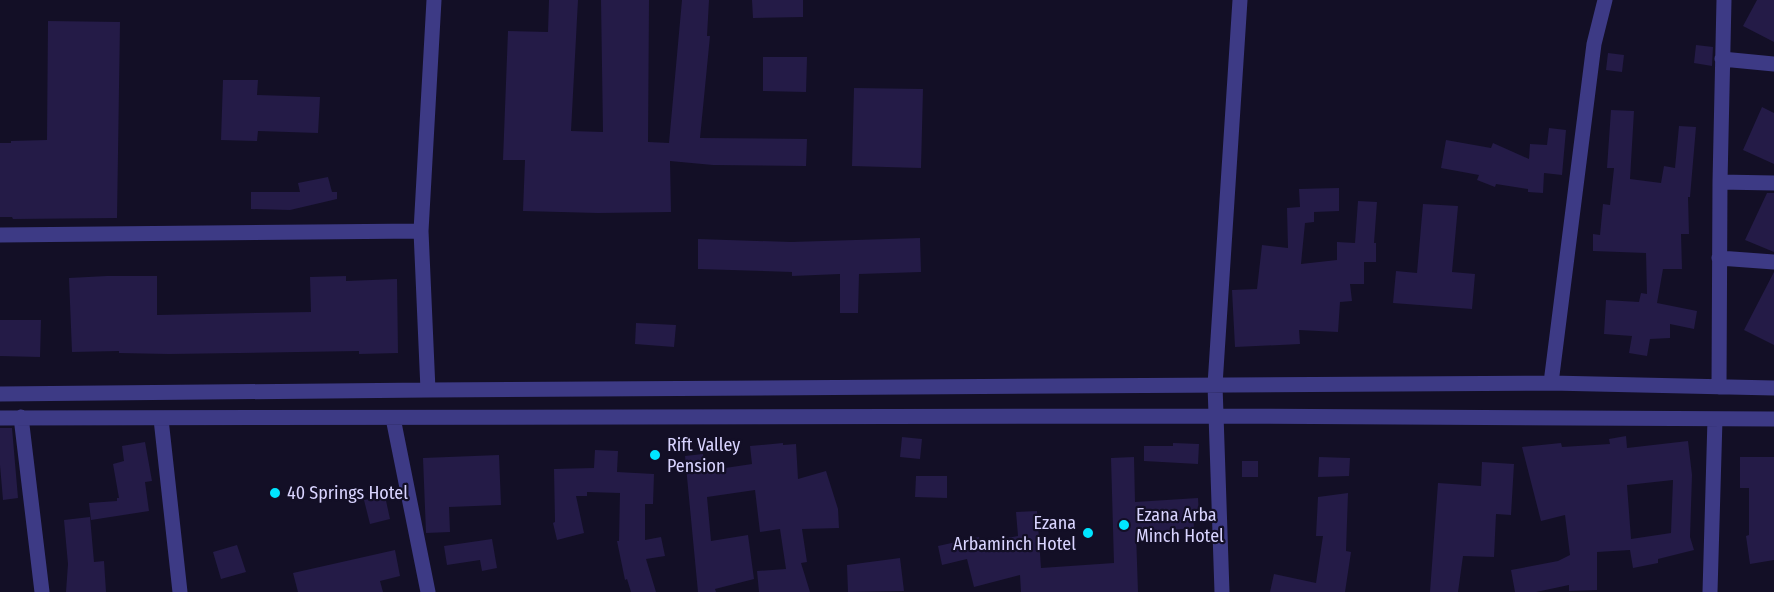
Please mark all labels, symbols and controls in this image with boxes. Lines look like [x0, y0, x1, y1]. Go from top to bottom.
place label: Rift Valley Pension [667, 434, 740, 477]
marker: Rift Valley Pension [648, 448, 662, 462]
place label: 40 Springs Hotel [287, 482, 408, 504]
marker: 40 Springs Hotel [268, 486, 282, 500]
place label: Ezana Arba Minch Hotel [1136, 504, 1224, 547]
place label: Ezana Arbaminch Hotel [953, 512, 1076, 555]
marker: Ezana Arba Minch Hotel [1117, 518, 1131, 532]
marker: Ezana Arbaminch Hotel [1081, 526, 1095, 540]

